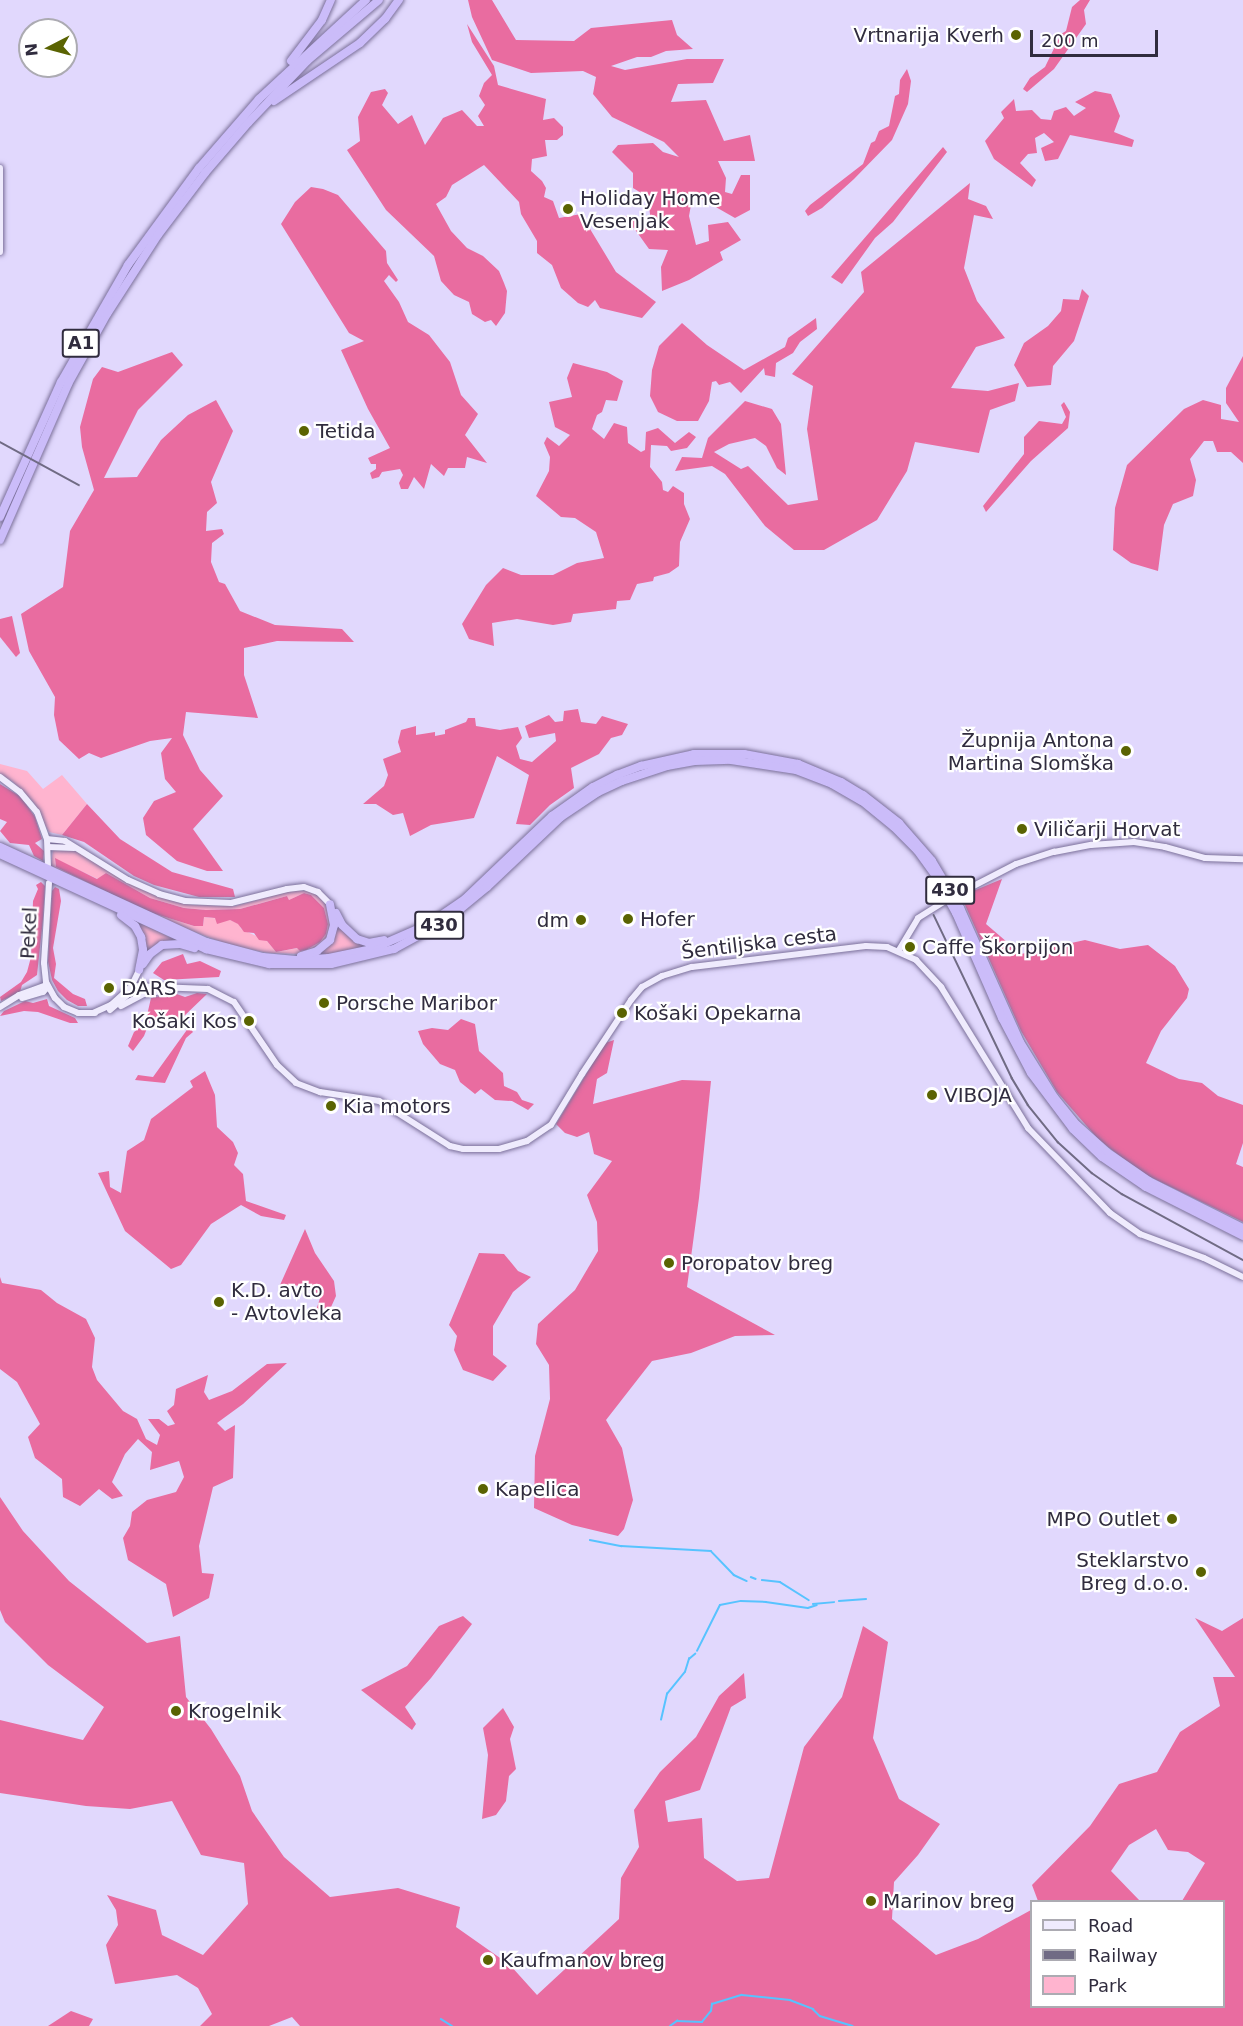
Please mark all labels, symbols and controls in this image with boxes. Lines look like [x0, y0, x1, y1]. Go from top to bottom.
north arrow [18, 18, 78, 78]
scale bar [1033, 18, 1160, 56]
place label: Vrtnarija Kverh [854, 23, 1004, 47]
marker: Vrtnarija Kverh [1009, 28, 1023, 42]
text: 200 m [1041, 30, 1099, 51]
text: N [21, 42, 42, 57]
place label: Holiday Home Vesenjak [580, 186, 721, 233]
marker: Holiday Home Vesenjak [561, 202, 575, 216]
road number: A1 [62, 328, 100, 358]
place label: Tetida [316, 419, 375, 443]
marker: Tetida [297, 424, 311, 438]
place label: Župnija Antona Martina Slomška [948, 728, 1114, 775]
marker: Župnija Antona Martina Slomška [1119, 744, 1133, 758]
place label: Viličarji Horvat [1034, 817, 1180, 841]
marker: Viličarji Horvat [1015, 822, 1029, 836]
road number: 430 [924, 875, 976, 905]
street label: Pekel [16, 906, 42, 960]
place label: Hofer [640, 907, 695, 931]
place label: dm [537, 908, 569, 932]
road number: 430 [414, 910, 464, 940]
marker: Hofer [621, 912, 635, 926]
marker: dm [574, 913, 588, 927]
street label: Šentiljska cesta [680, 922, 838, 964]
place label: Caffe Škorpijon [922, 935, 1073, 959]
marker: Caffe Škorpijon [903, 940, 917, 954]
place label: DARS [121, 976, 176, 1000]
marker: DARS [102, 981, 116, 995]
place label: Porsche Maribor [336, 991, 497, 1015]
marker: Porsche Maribor [317, 996, 331, 1010]
place label: Košaki Opekarna [634, 1001, 802, 1025]
marker: Košaki Opekarna [615, 1006, 629, 1020]
place label: Košaki Kos [132, 1009, 237, 1033]
marker: Košaki Kos [242, 1014, 256, 1028]
place label: VIBOJA [944, 1083, 1012, 1107]
marker: VIBOJA [925, 1088, 939, 1102]
place label: Kia motors [343, 1094, 451, 1118]
marker: Kia motors [324, 1099, 338, 1113]
place label: Poropatov breg [681, 1251, 833, 1275]
marker: Poropatov breg [662, 1256, 676, 1270]
place label: K.D. avto - Avtovleka [231, 1278, 342, 1325]
marker: K.D. avto - Avtovleka [212, 1295, 226, 1309]
place label: Kapelica [495, 1477, 579, 1501]
marker: Kapelica [476, 1482, 490, 1496]
place label: MPO Outlet [1047, 1507, 1160, 1531]
marker: MPO Outlet [1165, 1512, 1179, 1526]
place label: Steklarstvo Breg d.o.o. [1076, 1548, 1189, 1595]
marker: Steklarstvo Breg d.o.o. [1194, 1565, 1208, 1579]
place label: Krogelnik [188, 1699, 282, 1723]
marker: Krogelnik [169, 1704, 183, 1718]
place label: Marinov breg [883, 1889, 1015, 1913]
marker: Marinov breg [864, 1894, 878, 1908]
legend [1030, 1900, 1225, 2008]
text: Road [1088, 1915, 1133, 1936]
text: Railway [1088, 1945, 1158, 1966]
place label: Kaufmanov breg [500, 1948, 665, 1972]
marker: Kaufmanov breg [481, 1953, 495, 1967]
text: Park [1088, 1975, 1127, 1996]

